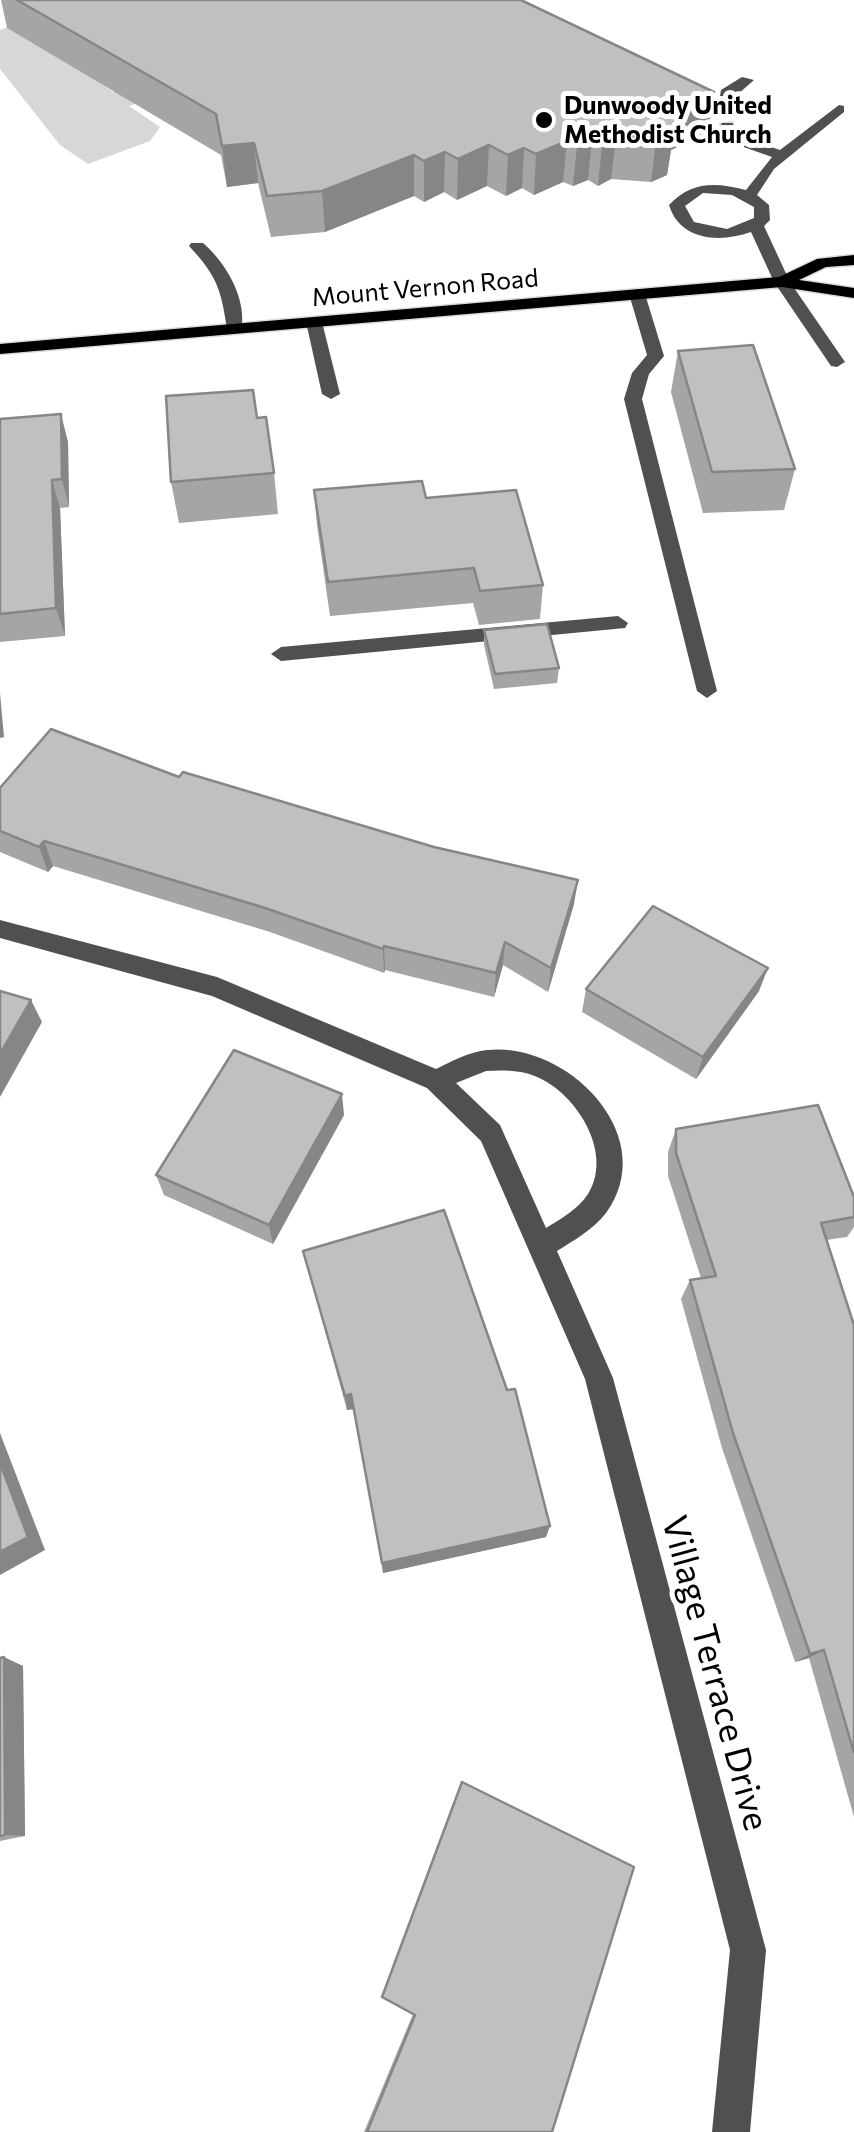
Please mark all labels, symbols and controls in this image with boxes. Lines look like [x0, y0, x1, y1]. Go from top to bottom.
place label: Dunwoody United Methodist Church [564, 91, 772, 150]
marker: Dunwoody United Methodist Church [533, 109, 555, 131]
street label: Mount Vernon Road [310, 263, 540, 313]
street label: Village Terrace Drive [653, 1511, 777, 1835]

